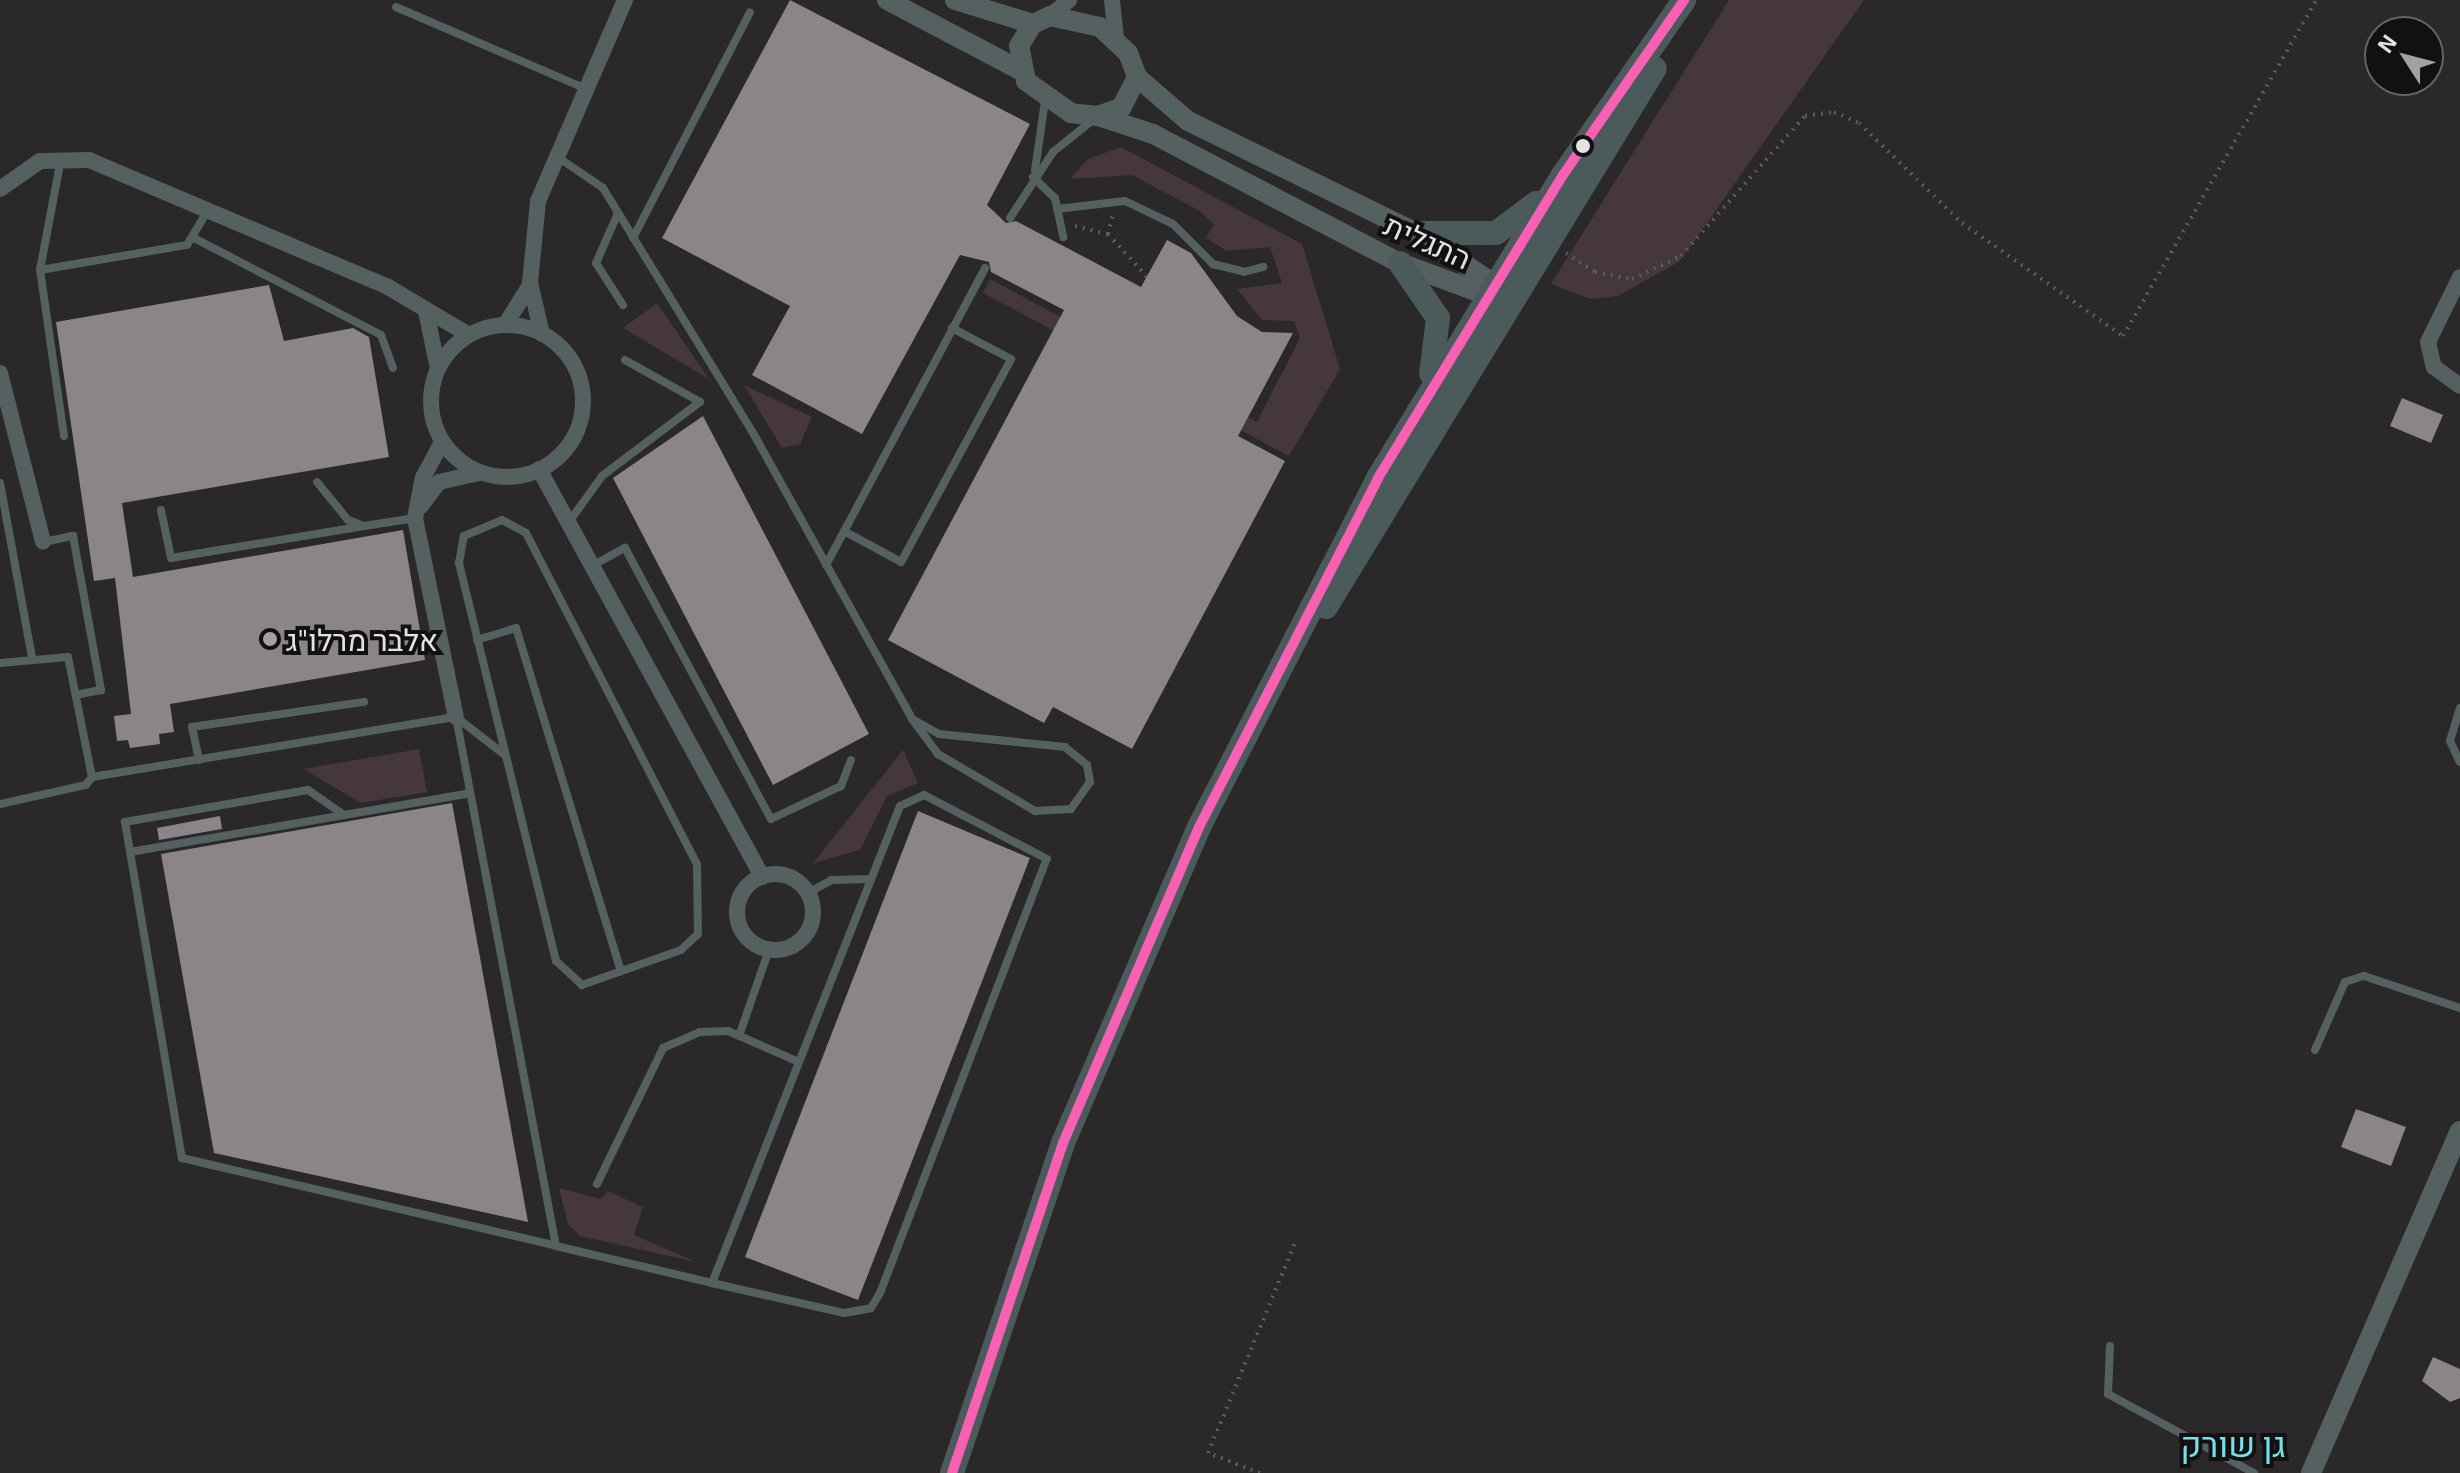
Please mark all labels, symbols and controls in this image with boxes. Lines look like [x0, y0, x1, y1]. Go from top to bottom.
north arrow [2364, 16, 2444, 96]
text: N [2371, 29, 2401, 57]
unlabelled marker [1575, 138, 1591, 154]
street label: התגלית [1379, 206, 1477, 276]
place label: אלבר מרלו"ג [286, 621, 438, 657]
marker: אלבר מרלו"ג [261, 630, 279, 648]
district label: גן שורק [2180, 1424, 2286, 1464]

